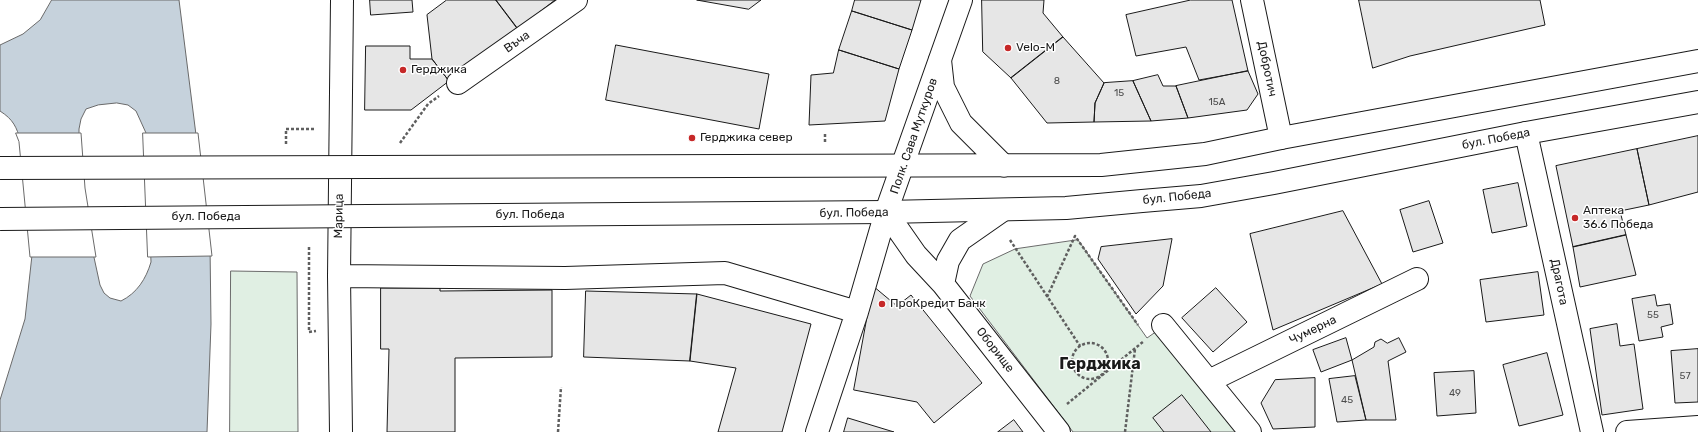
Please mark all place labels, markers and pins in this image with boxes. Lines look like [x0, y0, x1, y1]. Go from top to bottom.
place label: Velo-M [1016, 41, 1055, 55]
marker: Velo-M [1003, 43, 1013, 53]
place label: Герджика [411, 63, 467, 77]
marker: Герджика [398, 65, 408, 75]
place label: Герджика север [700, 131, 793, 145]
marker: Герджика север [687, 133, 697, 143]
place label: Аптека 36.6 Победа [1583, 204, 1653, 232]
marker: Аптека 36.6 Победа [1570, 213, 1580, 223]
place label: ПроКредит Банк [890, 297, 986, 311]
marker: ПроКредит Банк [877, 299, 887, 309]

